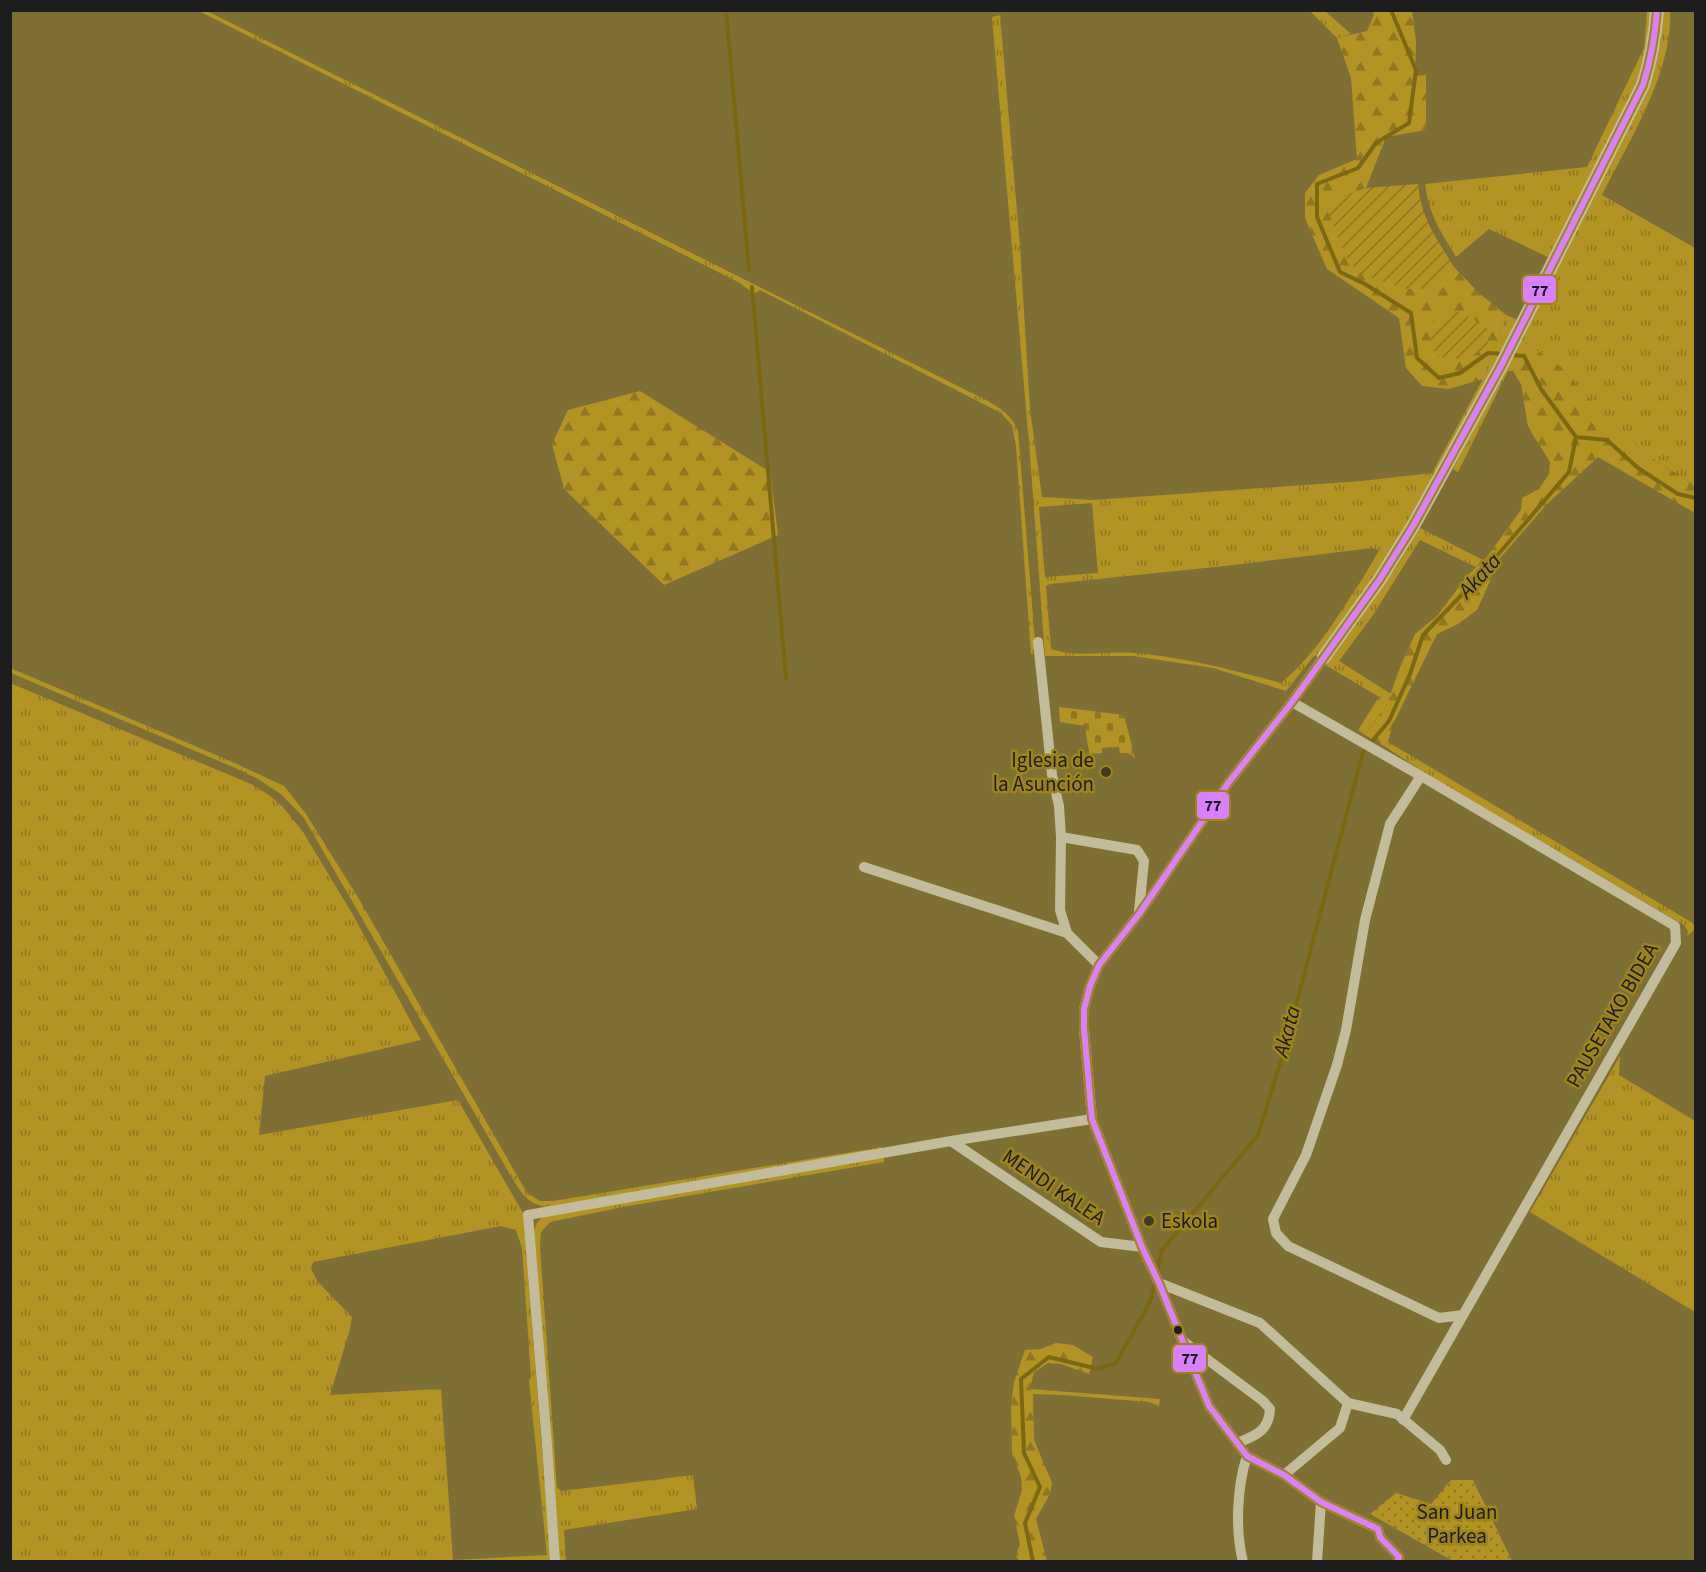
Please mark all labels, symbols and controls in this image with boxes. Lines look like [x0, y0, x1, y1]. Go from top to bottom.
line badge: 77 [1522, 275, 1557, 304]
text: 77 [1532, 280, 1548, 302]
water label: Akata [1449, 546, 1509, 607]
place label: Iglesia de la Asunción [993, 745, 1094, 799]
marker: Iglesia de la Asunción [1099, 765, 1113, 779]
line badge: 77 [1196, 791, 1230, 820]
text: 77 [1205, 795, 1221, 817]
street label: PAUSETAKO BIDEA [1558, 937, 1666, 1093]
water label: Akata [1264, 1002, 1309, 1062]
street label: MENDI KALEA [996, 1141, 1112, 1233]
place label: Eskola [1161, 1206, 1218, 1236]
marker: Eskola [1142, 1214, 1156, 1228]
unlabelled marker [1172, 1324, 1184, 1336]
line badge: 77 [1172, 1344, 1207, 1373]
text: 77 [1182, 1348, 1198, 1370]
park label: San Juan Parkea [1416, 1497, 1498, 1551]

